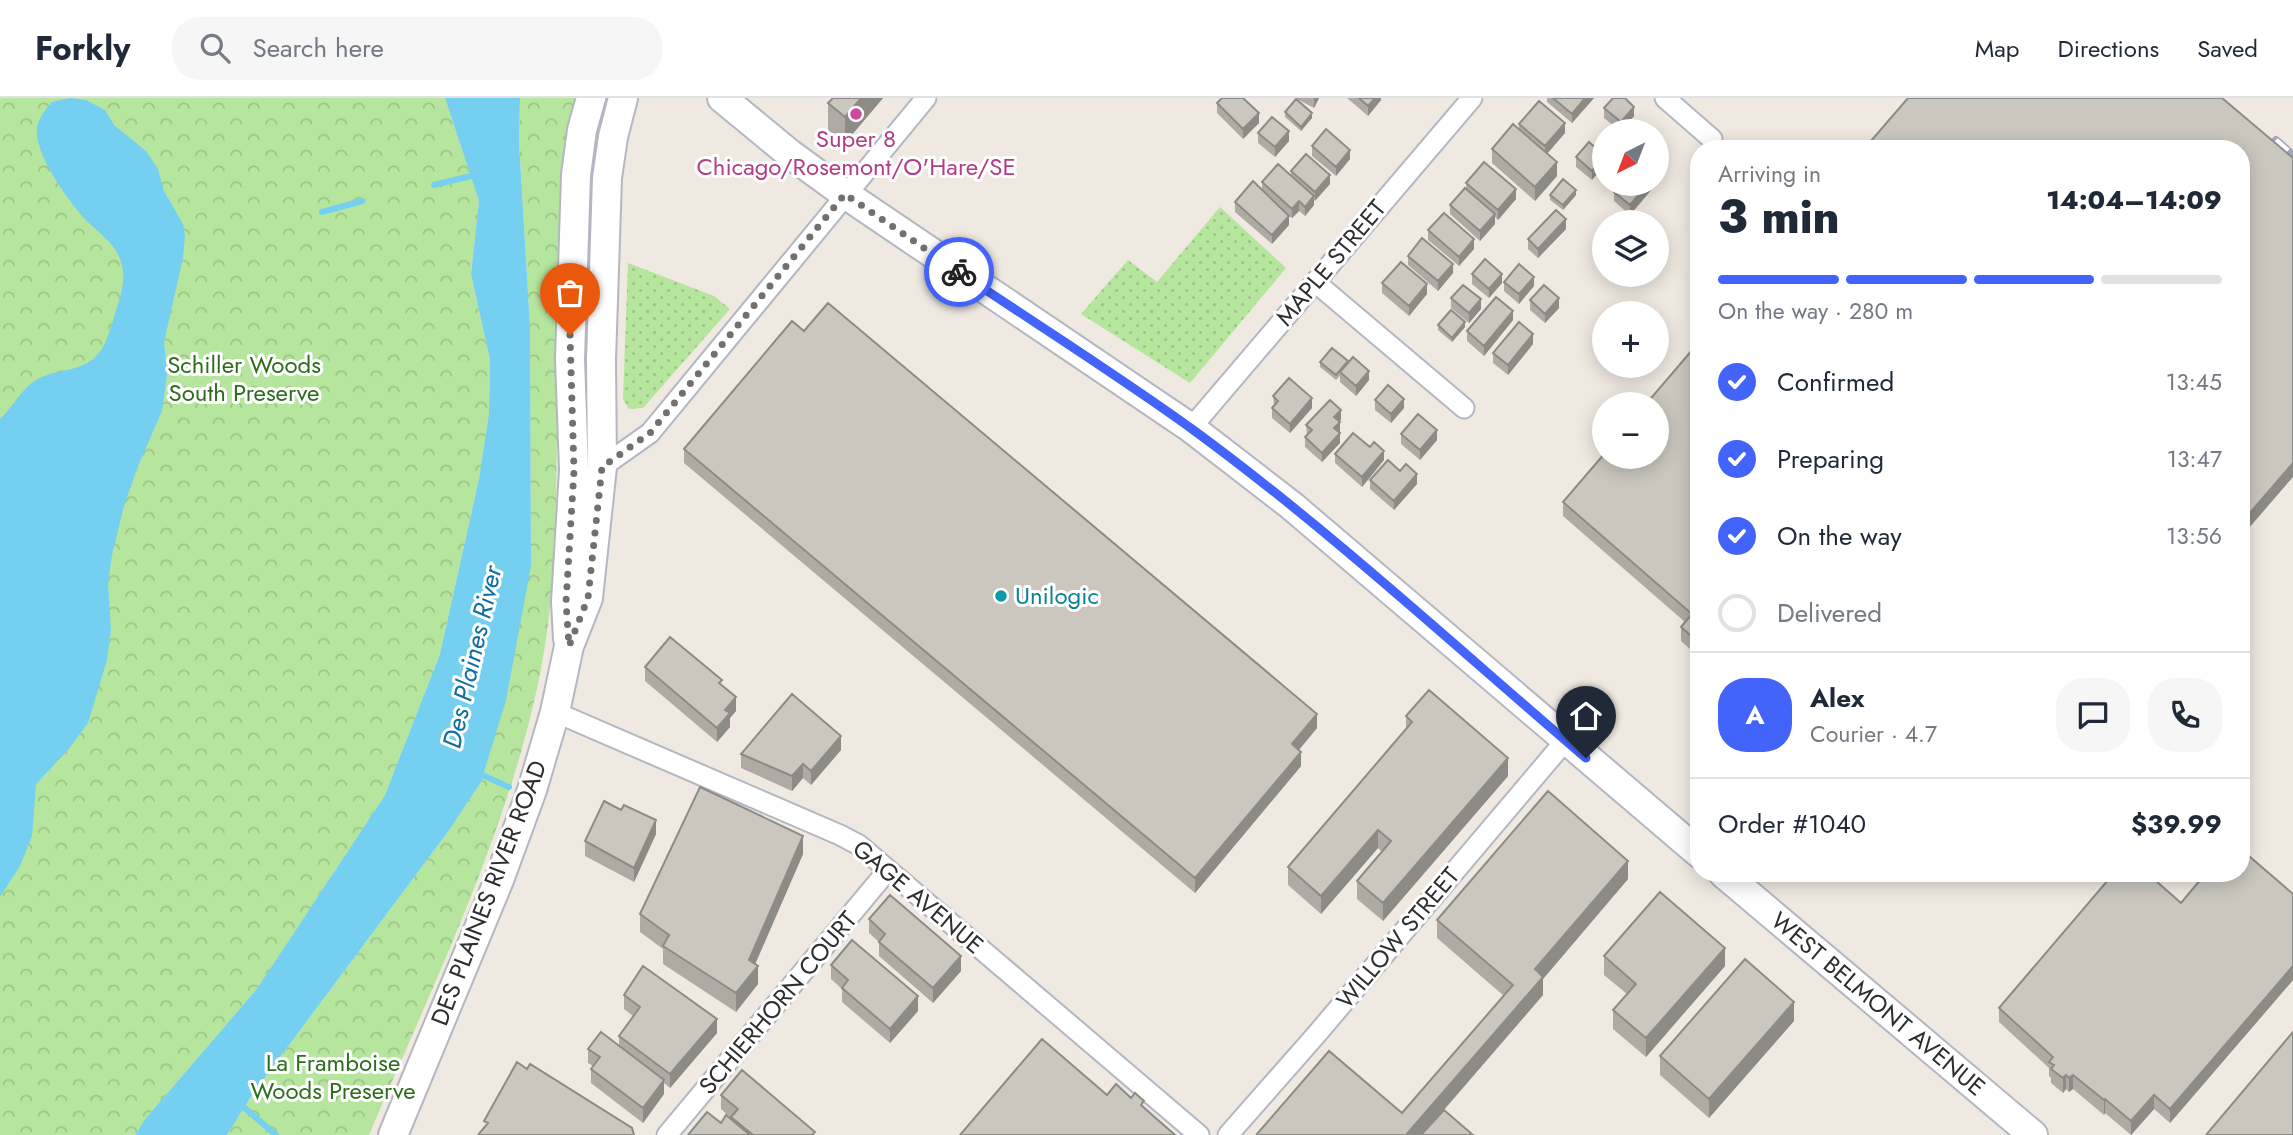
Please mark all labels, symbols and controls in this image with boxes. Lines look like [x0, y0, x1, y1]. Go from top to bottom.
search box [172, 17, 662, 80]
text: Forkly [35, 25, 130, 72]
icon: search [196, 29, 234, 67]
text: Search here [252, 29, 384, 67]
text: Map [1975, 31, 2020, 66]
text: Directions [2058, 31, 2159, 66]
text: Saved [2197, 31, 2258, 66]
marker: Super 8 Chicago/Rosemont/O'Hare/SE [848, 106, 864, 122]
north arrow [1592, 119, 1670, 196]
map controls [1592, 119, 1669, 469]
place label: Super 8 Chicago/Rosemont/O'Hare/SE [696, 121, 1016, 184]
text: Arriving in [1718, 157, 1821, 191]
text: 14:04–14:09 [2046, 181, 2222, 219]
text: 3 min [1718, 184, 1840, 250]
street label: MAPLE STREET [1267, 192, 1394, 333]
button: layers [1592, 210, 1669, 287]
courier [924, 237, 994, 307]
icon: bike [940, 253, 978, 291]
pin [540, 263, 600, 335]
icon: bag [551, 274, 589, 312]
text: On the way · 280 m [1718, 294, 1913, 328]
button: + [1592, 301, 1669, 378]
park label: Schiller Woods South Preserve [167, 347, 321, 410]
icon: check [1718, 363, 1756, 401]
text: Confirmed [1777, 363, 1894, 401]
text: 13:45 [2166, 365, 2222, 399]
button: − [1592, 392, 1669, 469]
icon: check [1718, 440, 1756, 478]
text: Preparing [1777, 440, 1884, 478]
text: 13:47 [2167, 442, 2222, 476]
icon: check [1718, 517, 1756, 555]
text: On the way [1777, 517, 1902, 555]
text: 13:56 [2166, 519, 2222, 553]
water label: Des Plaines River [433, 561, 512, 752]
place label: Unilogic [1015, 578, 1099, 613]
marker: Unilogic [993, 588, 1009, 604]
text: Delivered [1777, 594, 1882, 632]
button: chat [2056, 678, 2130, 752]
button: phone [2148, 678, 2222, 752]
text: Alex [1810, 679, 1864, 717]
pin [1556, 686, 1616, 758]
text: A [1745, 696, 1765, 734]
icon: home [1567, 697, 1605, 735]
text: Courier · 4.7 [1810, 717, 1937, 751]
street label: DES PLAINES RIVER ROAD [422, 755, 555, 1030]
text: Order #1040 [1718, 805, 1866, 843]
text: $39.99 [2131, 805, 2222, 843]
street label: GAGE AVENUE [845, 831, 991, 962]
street label: WILLOW STREET [1328, 859, 1467, 1016]
street label: SCHIERHORN COURT [690, 903, 865, 1102]
street label: WEST BELMONT AVENUE [1763, 903, 1993, 1104]
park label: La Framboise Woods Preserve [250, 1045, 416, 1108]

